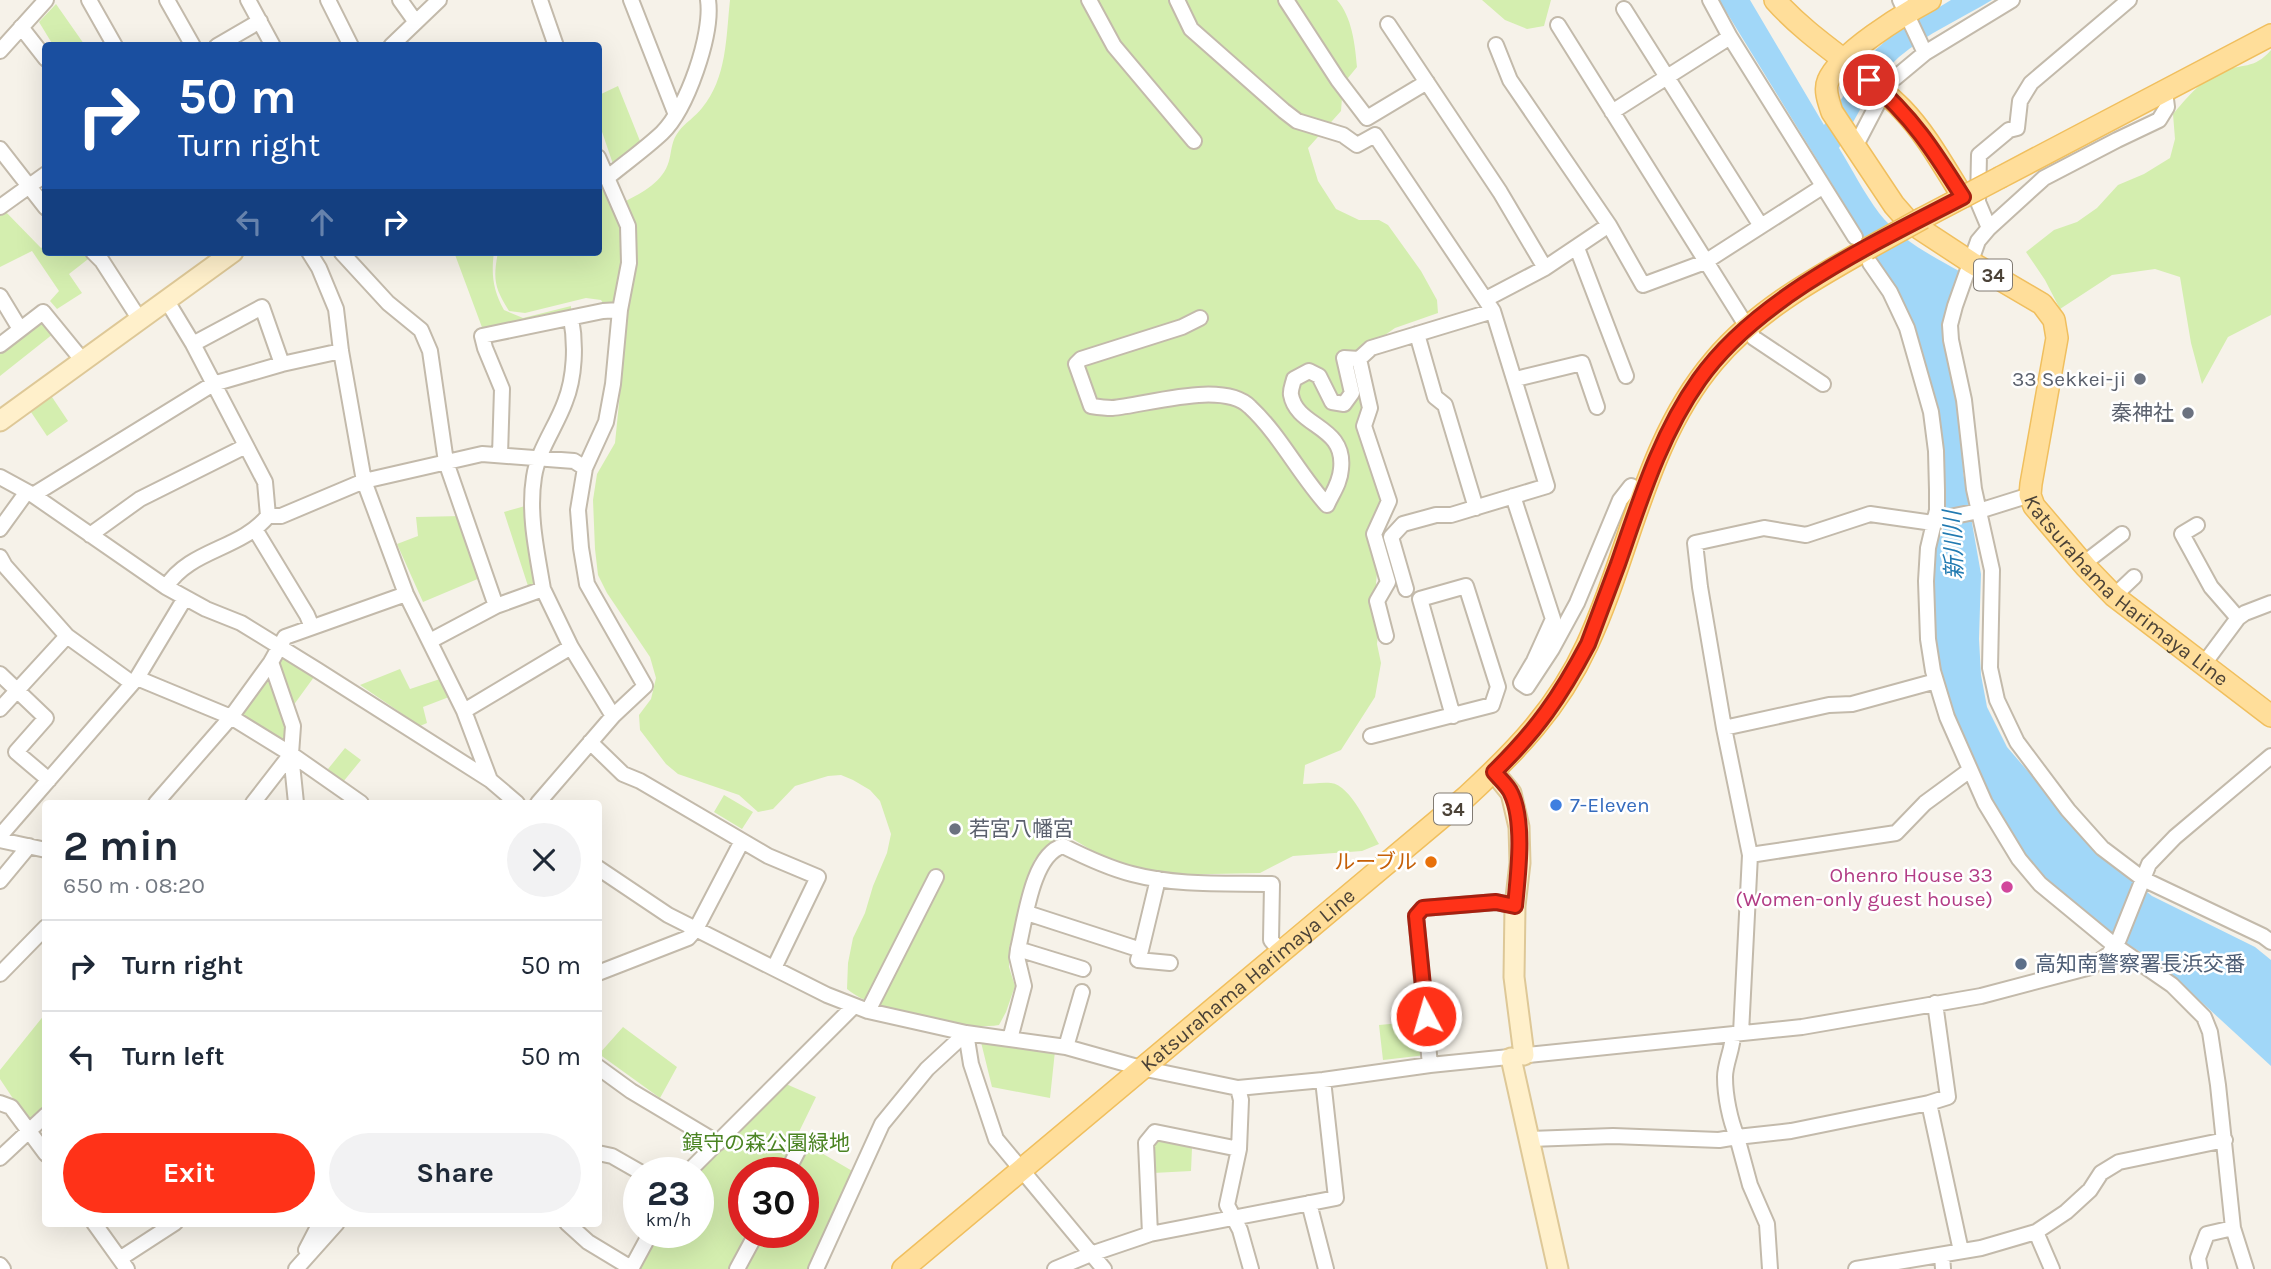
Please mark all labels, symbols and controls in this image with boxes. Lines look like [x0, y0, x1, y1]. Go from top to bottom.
pin [1839, 50, 1899, 110]
icon: arrive [1850, 61, 1888, 99]
text: 50 m [178, 68, 296, 125]
icon: right [63, 70, 154, 161]
text: Turn right [178, 127, 320, 164]
icon: left [230, 203, 268, 241]
icon: ahead [303, 203, 341, 241]
icon: right [376, 203, 414, 241]
road number: 34 [1974, 260, 2012, 290]
place label: 33 Sekkei-ji [2012, 367, 2126, 391]
marker: 33 Sekkei-ji [2132, 371, 2148, 387]
place label: 秦神社 [2111, 401, 2174, 425]
marker: 秦神社 [2180, 405, 2196, 421]
street label: Katsurahama Harimaya Line [2019, 492, 2233, 691]
water label: 新川川 [1939, 507, 1968, 580]
place label: 7-Eleven [1570, 793, 1650, 817]
road number: 34 [1434, 794, 1472, 824]
marker: 7-Eleven [1548, 797, 1564, 813]
place label: 若宮八幡宮 [969, 817, 1074, 841]
text: 2 min [63, 821, 179, 871]
marker: 若宮八幡宮 [947, 821, 963, 837]
button: close [507, 823, 581, 897]
place label: ルーブル [1334, 850, 1417, 874]
marker: ルーブル [1423, 854, 1439, 870]
place label: Ohenro House 33 (Women-only guest house) [1735, 863, 1993, 911]
text: 650 m · 08:20 [63, 872, 205, 899]
marker: Ohenro House 33 (Women-only guest house) [1999, 879, 2015, 895]
street label: Katsurahama Harimaya Line [1136, 883, 1360, 1077]
icon: right [63, 947, 101, 985]
text: Turn right [122, 950, 243, 981]
text: 50 m [520, 950, 581, 981]
place label: 高知南警察署長浜交番 [2035, 952, 2245, 976]
marker: 高知南警察署長浜交番 [2013, 956, 2029, 972]
position arrow [1389, 979, 1463, 1053]
icon: left [63, 1038, 101, 1076]
text: Turn left [122, 1041, 224, 1072]
text: 50 m [520, 1041, 581, 1072]
park label: 鎮守の森公園緑地 [682, 1131, 850, 1155]
button: Exit [63, 1133, 315, 1213]
button: Share [329, 1133, 581, 1213]
speed limit sign: 30 [728, 1157, 819, 1248]
text: 23 [647, 1173, 690, 1214]
text: km/h [646, 1209, 691, 1231]

